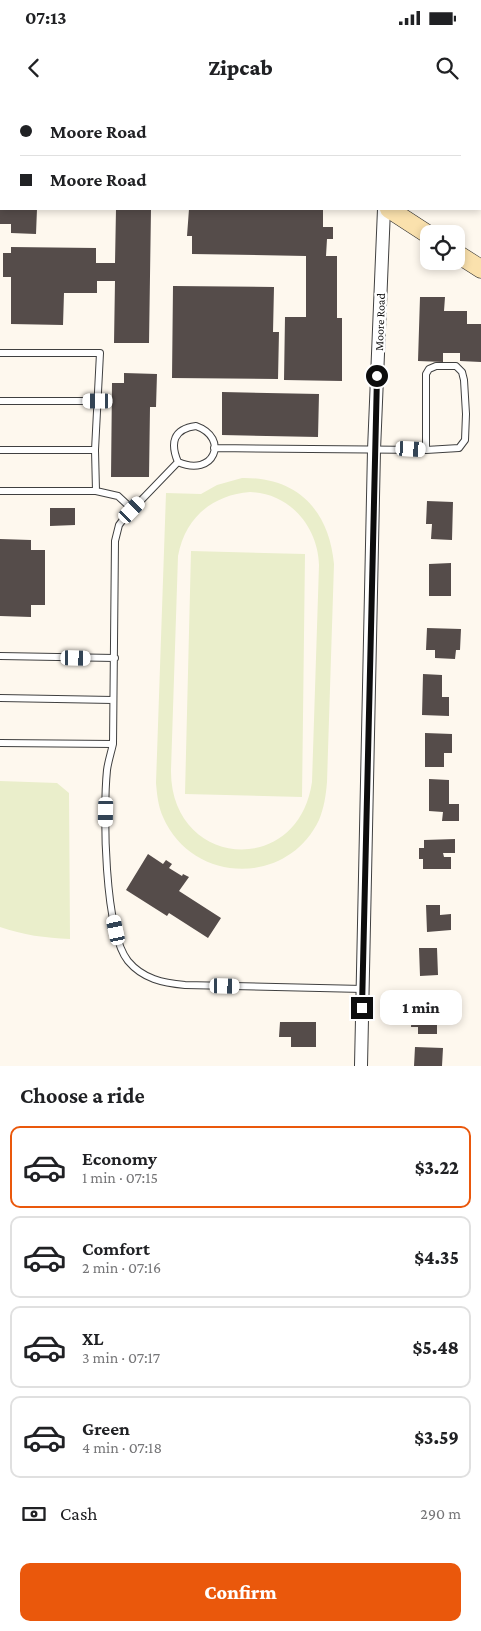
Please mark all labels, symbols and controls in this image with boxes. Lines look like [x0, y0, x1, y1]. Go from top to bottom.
text: 07:13 [25, 7, 67, 28]
icon: back [20, 54, 48, 82]
icon: search [433, 54, 461, 82]
text: Zipcab [208, 55, 273, 80]
text: Moore Road [50, 121, 147, 142]
text: Moore Road [50, 169, 147, 190]
map controls [420, 225, 465, 270]
button: locate [420, 225, 465, 270]
street label: Moore Road [372, 292, 388, 351]
route start [366, 365, 388, 387]
car [83, 394, 113, 409]
car [395, 441, 426, 457]
car [116, 494, 147, 526]
car [60, 650, 91, 666]
car [98, 797, 113, 827]
car [105, 914, 126, 946]
car [209, 978, 240, 994]
callout: 1 min [380, 990, 462, 1026]
route end [351, 997, 373, 1019]
text: 1 min [402, 999, 440, 1016]
text: Choose a ride [20, 1083, 145, 1108]
icon: car [22, 1145, 67, 1190]
text: Economy [82, 1148, 157, 1169]
text: $3.22 [415, 1157, 459, 1178]
text: 1 min · 07:15 [82, 1169, 158, 1186]
icon: car [22, 1235, 67, 1280]
text: Comfort [82, 1238, 150, 1259]
text: $4.35 [414, 1247, 459, 1268]
text: 2 min · 07:16 [82, 1259, 161, 1276]
icon: car [22, 1325, 67, 1370]
text: XL [82, 1328, 104, 1349]
text: $5.48 [413, 1337, 459, 1358]
text: 3 min · 07:17 [82, 1349, 160, 1366]
icon: car [22, 1415, 67, 1460]
text: Green [82, 1418, 130, 1439]
text: $3.59 [414, 1427, 459, 1448]
text: 4 min · 07:18 [82, 1439, 162, 1456]
icon: cash [20, 1500, 48, 1528]
text: Cash [60, 1503, 98, 1524]
text: 290 m [420, 1505, 461, 1522]
button: Confirm [20, 1563, 461, 1621]

